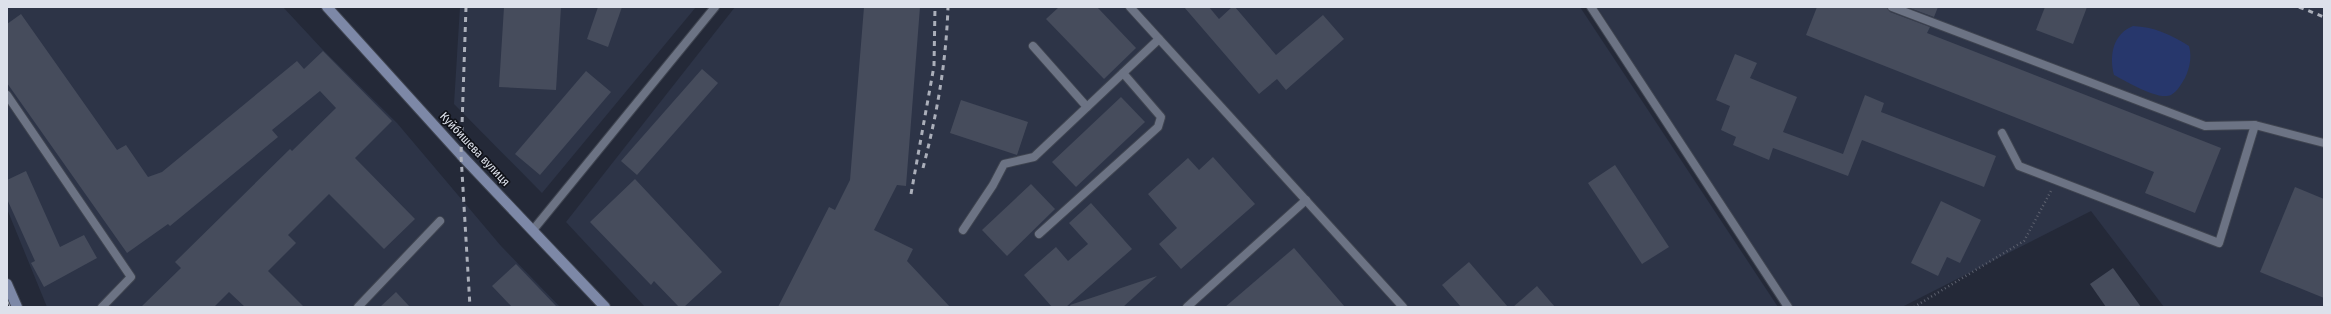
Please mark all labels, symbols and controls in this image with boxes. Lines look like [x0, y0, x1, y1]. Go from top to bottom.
street label: Куйбишева вулиця [437, 109, 513, 189]

